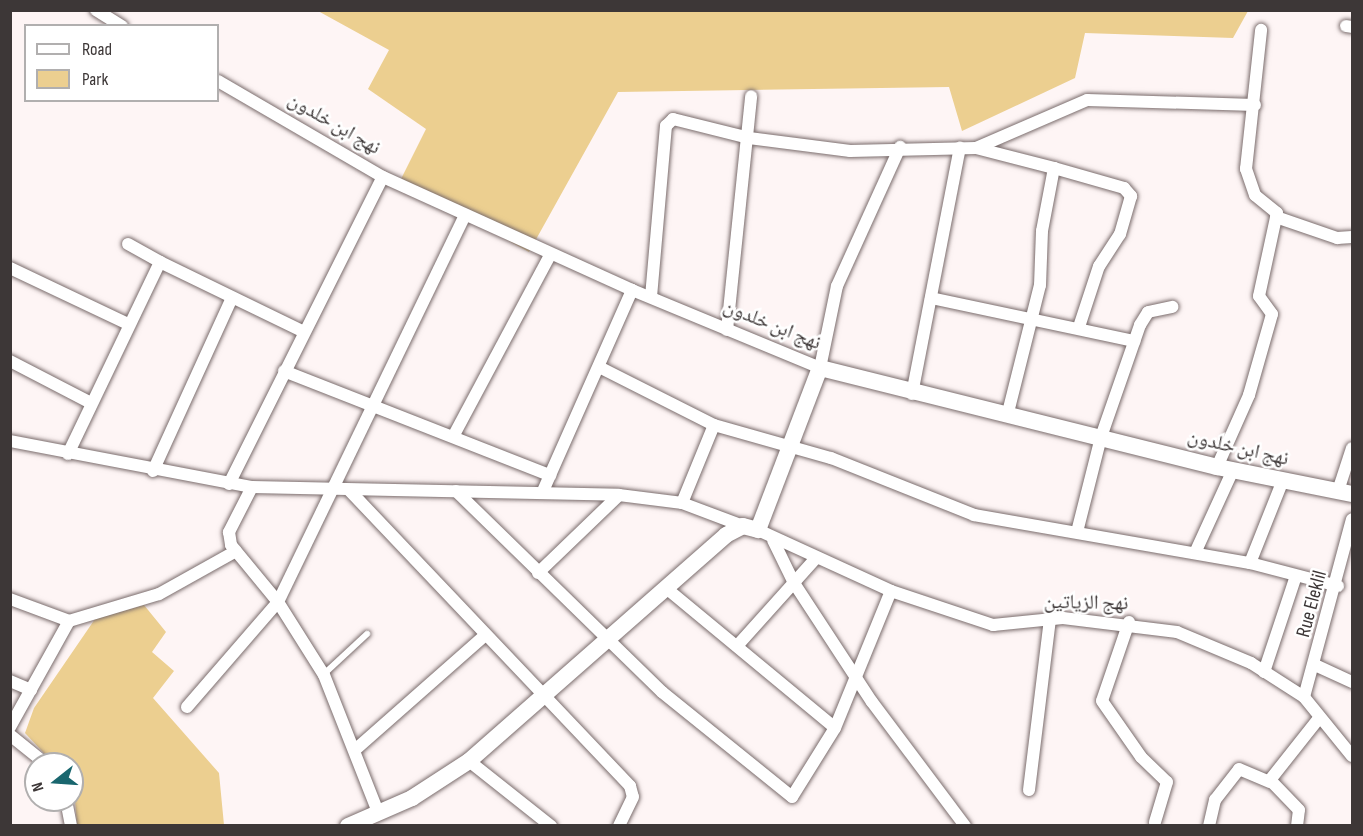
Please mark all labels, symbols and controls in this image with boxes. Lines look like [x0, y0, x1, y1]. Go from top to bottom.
legend [24, 24, 219, 102]
text: Road [82, 39, 112, 60]
text: Park [82, 69, 108, 90]
street label: نهج ابن خلدون [283, 88, 385, 160]
street label: نهج ابن خلدون [720, 295, 824, 355]
street label: نهج ابن خلدون [1185, 425, 1291, 471]
street label: Rue Eleklil [1292, 568, 1332, 640]
street label: نهج الزياتين [1044, 590, 1128, 616]
north arrow [24, 752, 84, 812]
text: N [28, 780, 49, 794]

